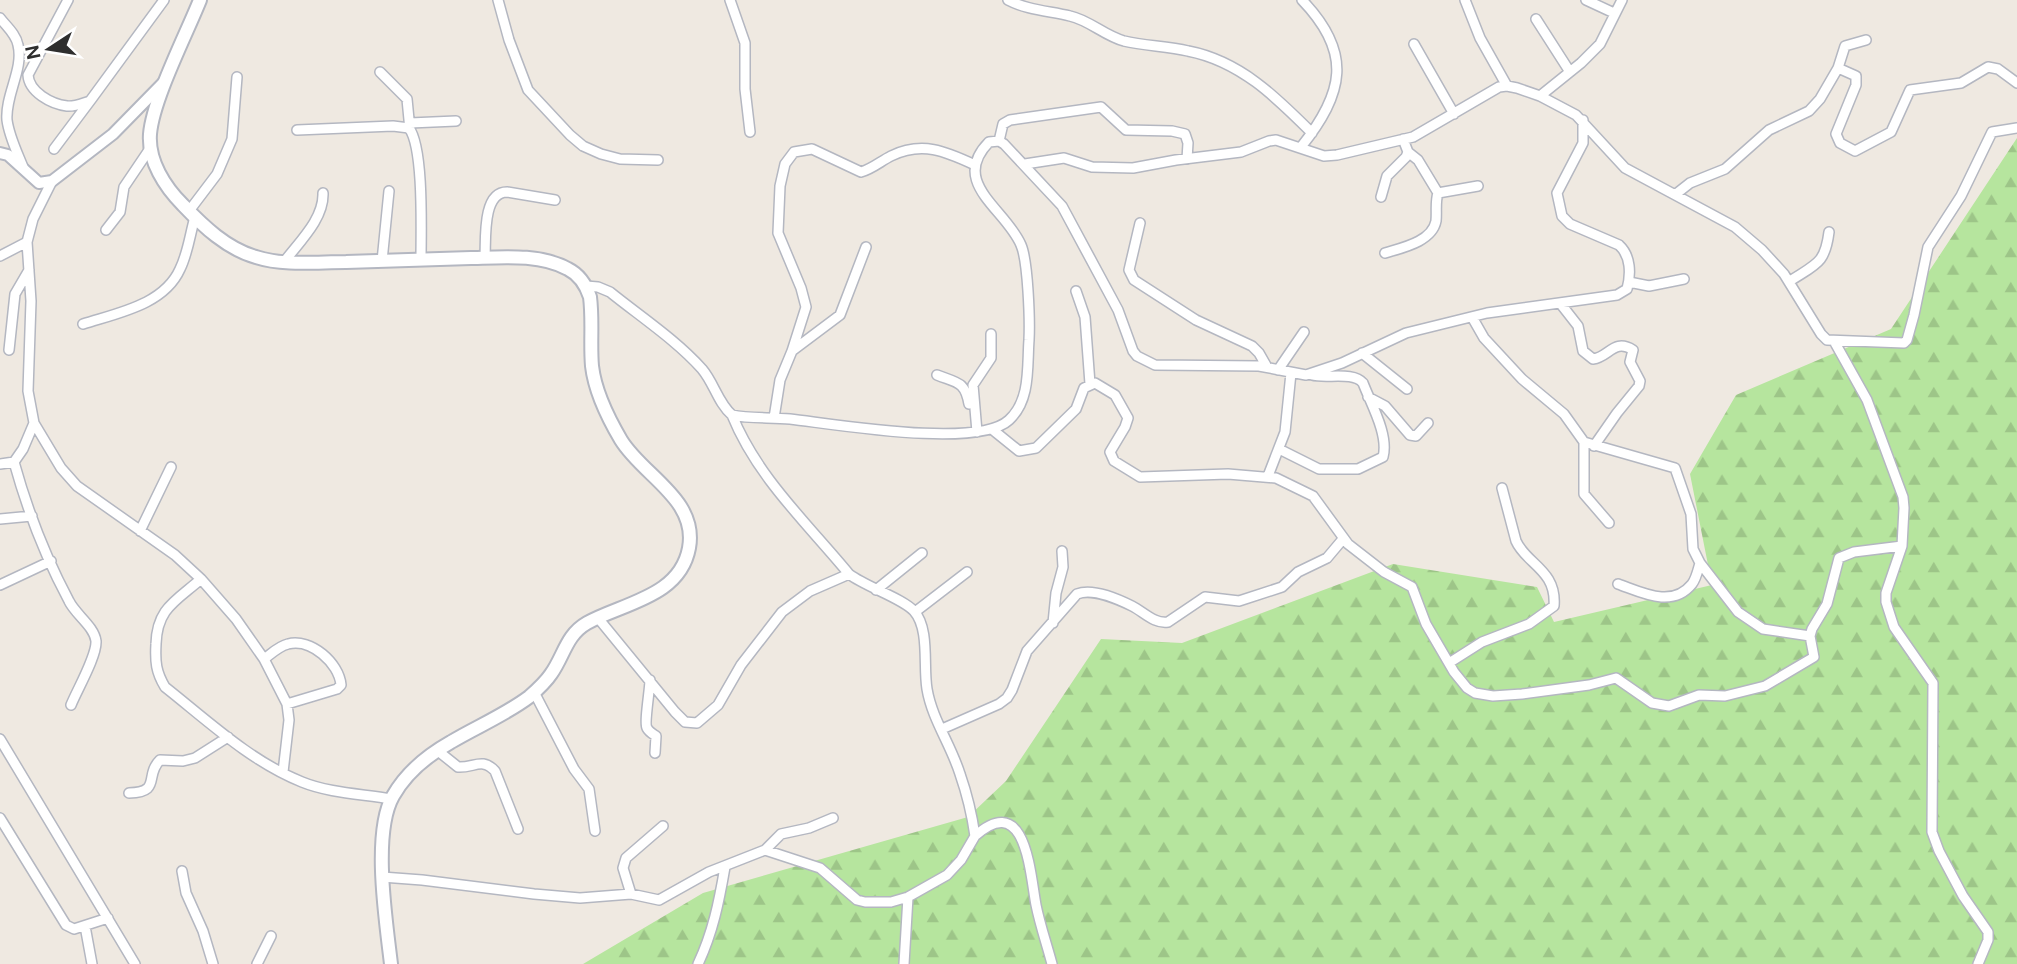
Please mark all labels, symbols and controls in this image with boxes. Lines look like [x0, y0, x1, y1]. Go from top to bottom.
north arrow [14, 14, 84, 84]
text: N [19, 43, 47, 62]

